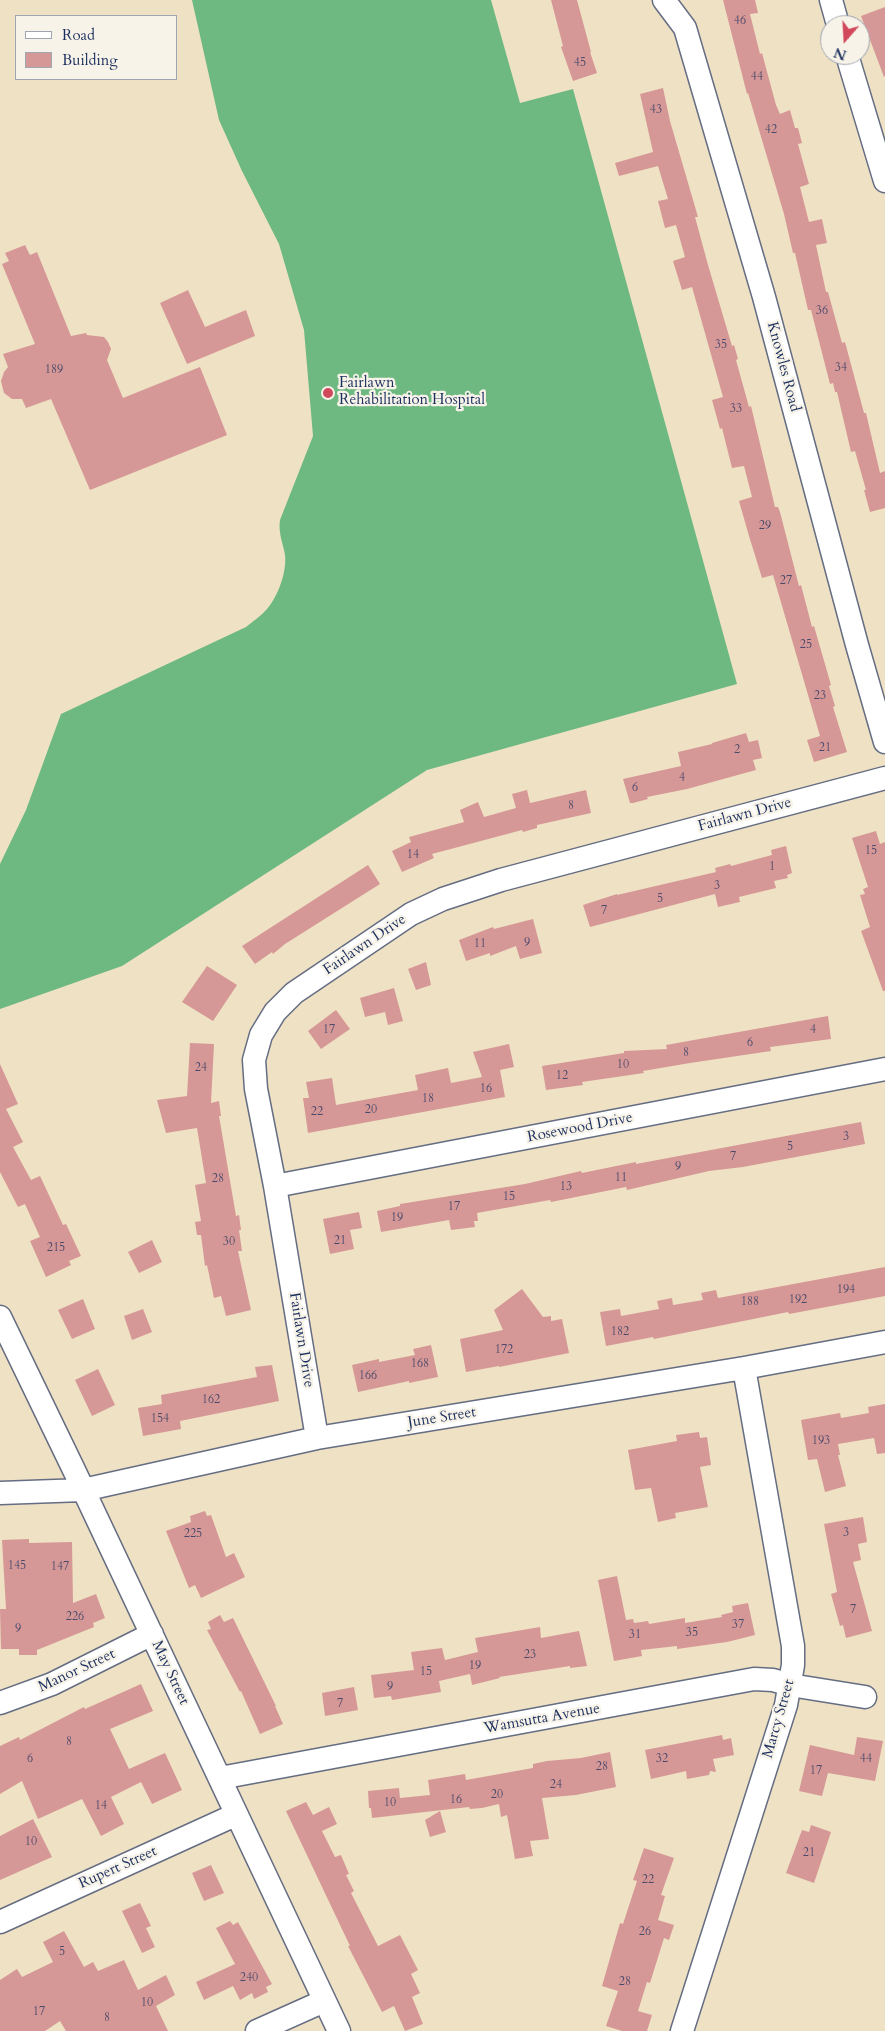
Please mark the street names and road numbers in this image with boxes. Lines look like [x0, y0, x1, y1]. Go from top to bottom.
street label: Knowles Road [762, 320, 804, 414]
street label: Fairlawn Drive [696, 794, 794, 836]
street label: Fairlawn Drive [320, 911, 410, 979]
street label: Rosewood Drive [526, 1109, 634, 1147]
street label: Fairlawn Drive [285, 1291, 317, 1389]
street label: June Street [407, 1404, 477, 1432]
street label: May Street [147, 1638, 193, 1708]
street label: Manor Street [36, 1645, 118, 1697]
street label: Marcy Street [759, 1678, 799, 1760]
street label: Wamsutta Avenue [483, 1700, 601, 1738]
street label: Rupert Street [76, 1843, 160, 1893]

